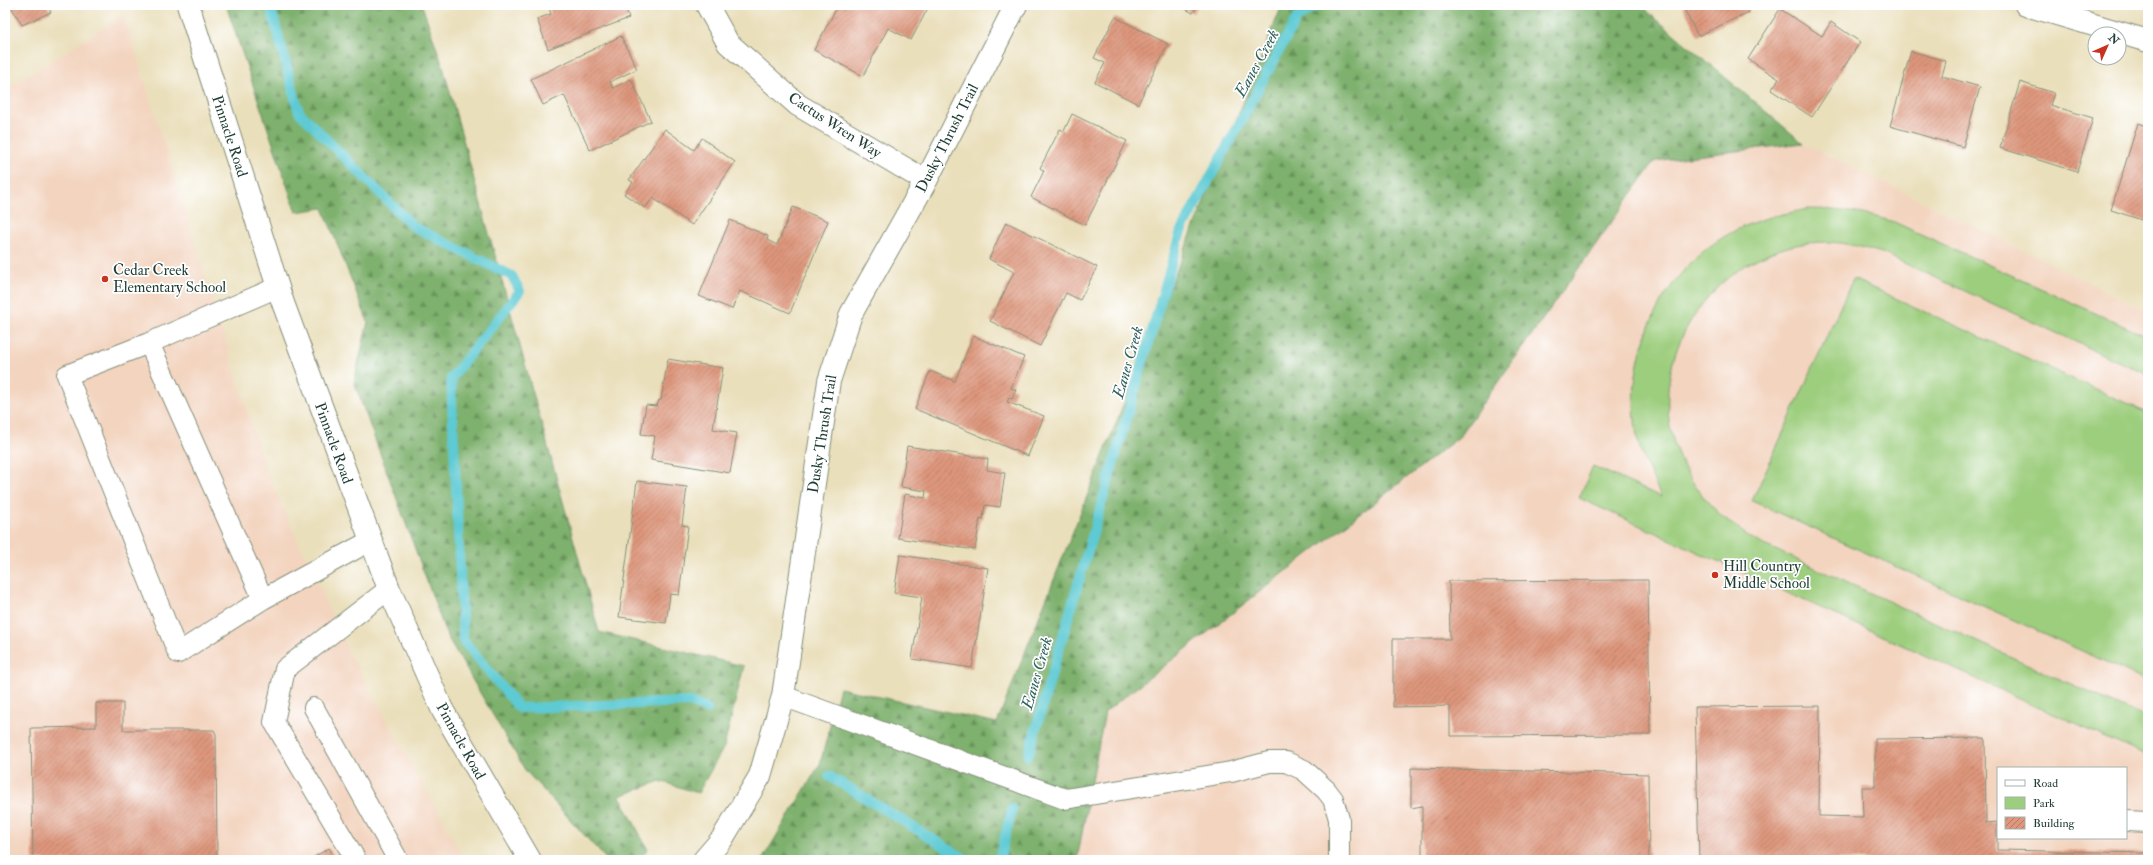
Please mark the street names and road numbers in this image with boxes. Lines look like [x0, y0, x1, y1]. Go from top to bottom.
street label: Dusky Thrush Trail [912, 80, 983, 196]
street label: Cactus Wren Way [785, 88, 885, 163]
street label: Pinnacle Road [207, 93, 252, 180]
street label: Dusky Thrush Trail [804, 373, 841, 495]
street label: Pinnacle Road [310, 400, 357, 487]
street label: Pinnacle Road [432, 699, 490, 784]

